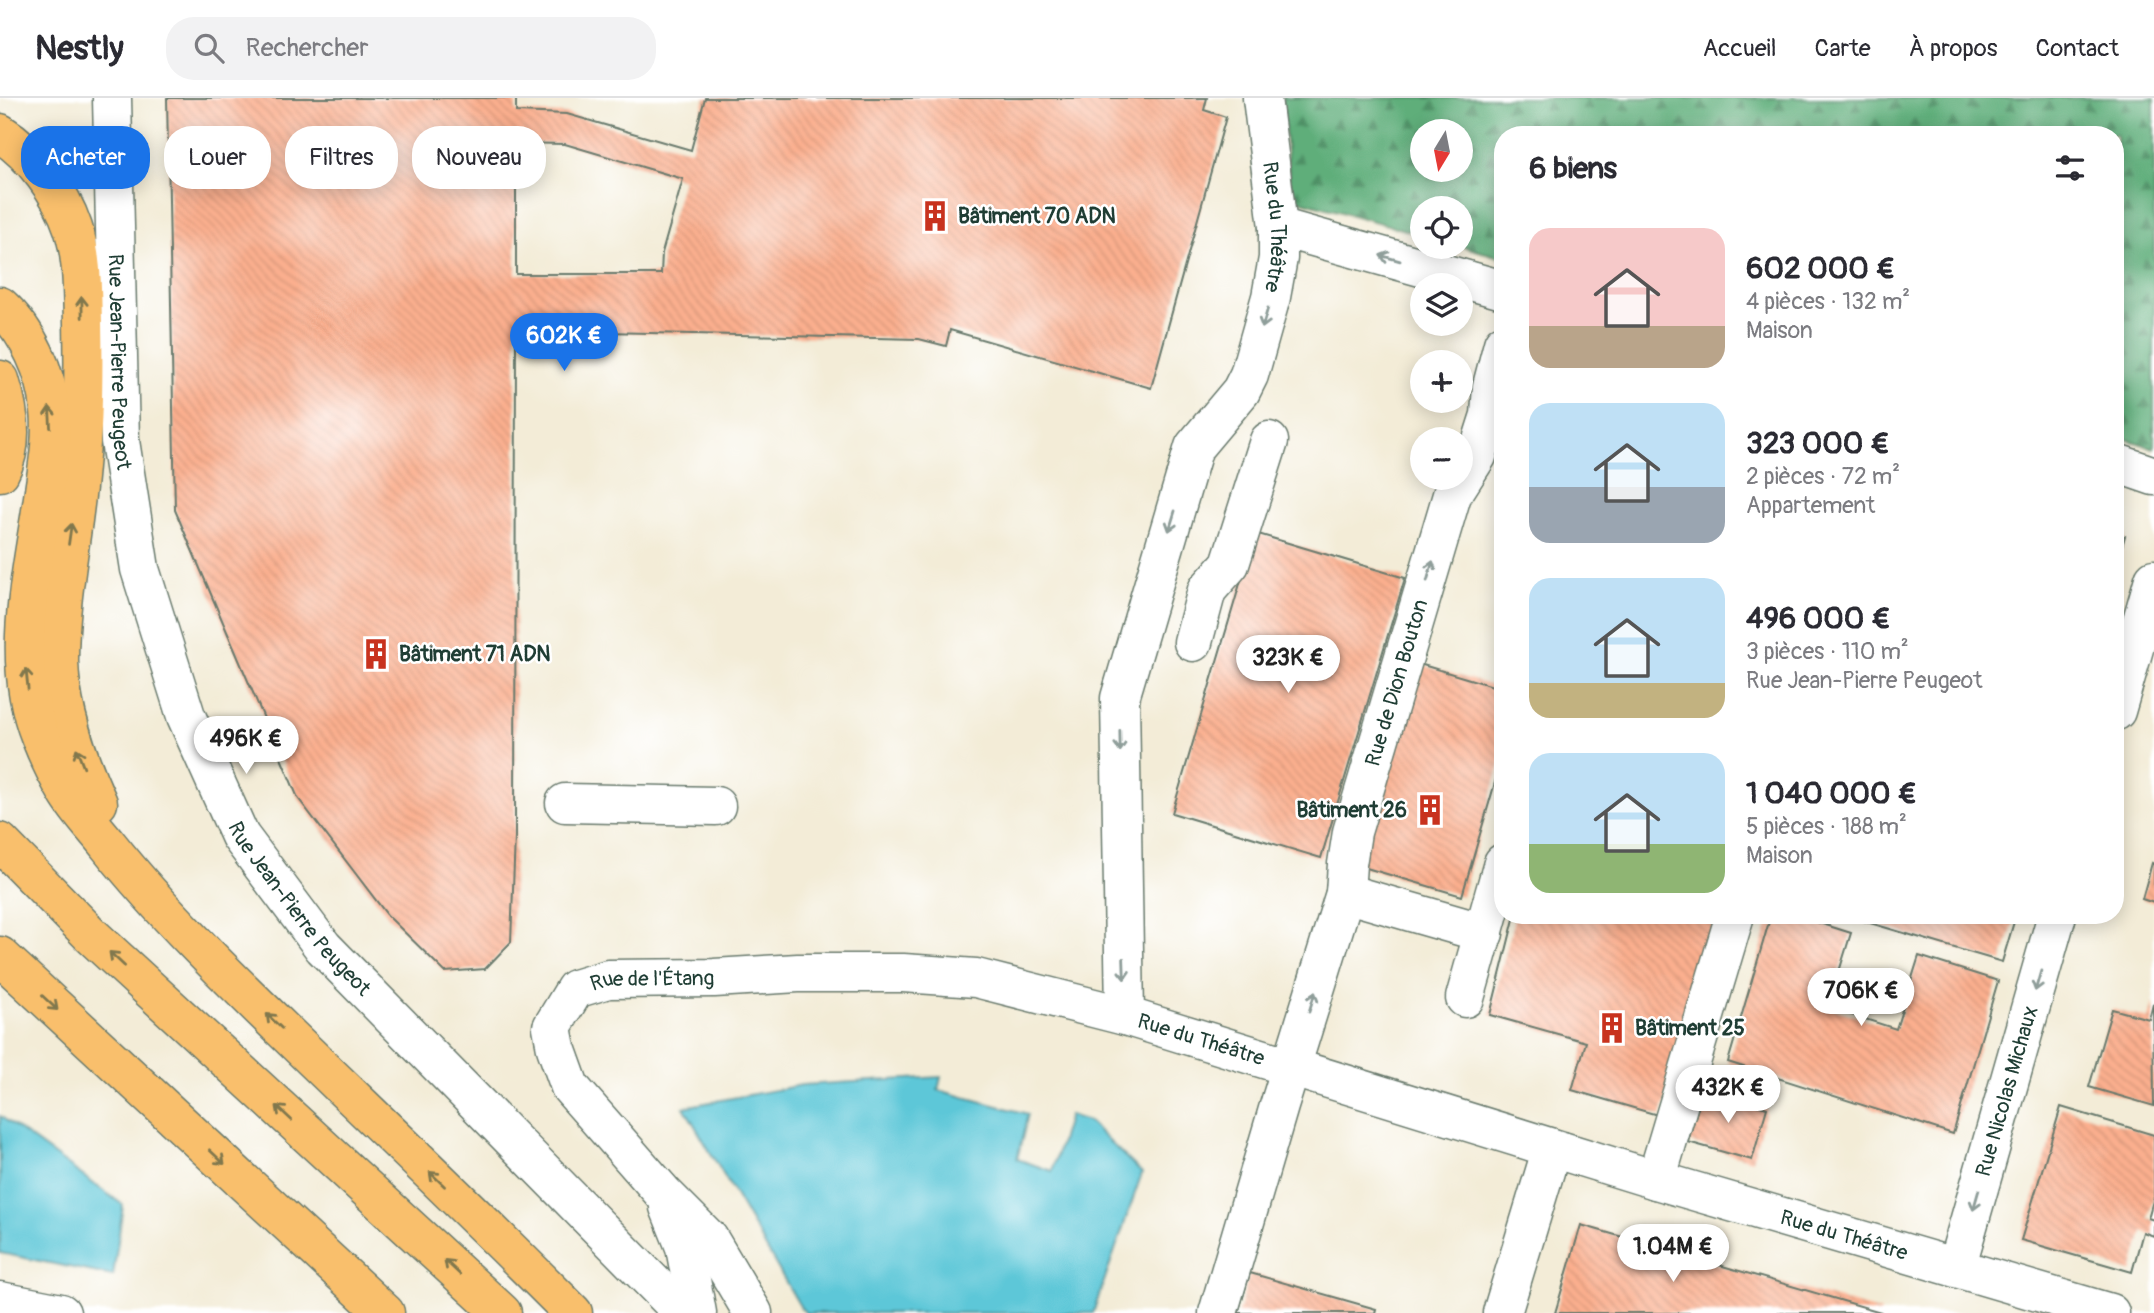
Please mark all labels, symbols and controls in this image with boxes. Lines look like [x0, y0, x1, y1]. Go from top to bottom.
search box [166, 17, 656, 80]
text: Nestly [35, 28, 124, 69]
icon: search [190, 29, 228, 67]
text: Rechercher [246, 32, 368, 64]
text: Accueil [1703, 34, 1777, 63]
text: Carte [1815, 34, 1871, 63]
text: À propos [1909, 34, 1998, 63]
text: Contact [2036, 34, 2119, 63]
north arrow [1410, 119, 1474, 182]
map controls [1410, 119, 1473, 490]
chip: Acheter [21, 126, 150, 189]
chip: Louer [164, 126, 271, 189]
chip: Filtres [285, 126, 398, 189]
chip: Nouveau [412, 126, 546, 189]
icon: filters [2051, 149, 2089, 187]
text: 6 biens [1529, 150, 1617, 187]
street label: Rue du Théâtre [1257, 160, 1292, 295]
button: locate [1410, 196, 1473, 259]
building icon: Bâtiment 70 ADN [918, 199, 952, 233]
place label: Bâtiment 70 ADN [958, 203, 1116, 230]
text: 602 000 € [1746, 250, 1895, 287]
one-way arrow [1379, 251, 1401, 264]
street label: Rue Jean-Pierre Peugeot [102, 254, 138, 472]
icon: home [1585, 256, 1669, 340]
button: layers [1410, 273, 1473, 336]
text: 4 pièces · 132 m² [1746, 287, 1910, 316]
one-way arrow [75, 296, 89, 319]
one-way arrow [1258, 307, 1271, 329]
pin: 602K € [507, 314, 621, 373]
text: Maison [1746, 316, 1813, 345]
text: 602K € [526, 321, 602, 350]
button: + [1410, 350, 1473, 413]
one-way arrow [43, 406, 56, 429]
text: 323 000 € [1746, 425, 1890, 462]
button: − [1410, 427, 1473, 490]
icon: home [1585, 431, 1669, 515]
text: 2 pièces · 72 m² [1746, 462, 1900, 491]
text: Appartement [1746, 491, 1875, 520]
one-way arrow [1165, 510, 1178, 532]
one-way arrow [64, 523, 77, 546]
one-way arrow [1425, 560, 1438, 582]
street label: Rue de Dion Bouton [1359, 596, 1434, 769]
text: 496 000 € [1746, 600, 1891, 637]
icon: home [1585, 606, 1669, 690]
pin: 323K € [1231, 636, 1345, 695]
building icon: Bâtiment 71 ADN [359, 637, 393, 671]
text: 3 pièces · 110 m² [1746, 637, 1909, 666]
place label: Bâtiment 71 ADN [399, 641, 551, 668]
text: 323K € [1252, 643, 1324, 672]
text: Rue Jean-Pierre Peugeot [1746, 666, 1983, 695]
one-way arrow [20, 668, 33, 691]
pin: 496K € [189, 716, 303, 776]
text: 496K € [210, 724, 282, 753]
one-way arrow [1114, 730, 1127, 753]
one-way arrow [73, 747, 85, 769]
text: 1 040 000 € [1746, 775, 1917, 812]
icon: home [1585, 781, 1669, 865]
building icon: Bâtiment 26 [1413, 793, 1447, 827]
place label: Bâtiment 26 [1296, 797, 1407, 824]
text: 5 pièces · 188 m² [1746, 812, 1907, 841]
street label: Rue Jean-Pierre Peugeot [222, 817, 377, 1002]
text: Maison [1746, 841, 1813, 870]
one-way arrow [109, 950, 126, 967]
one-way arrow [1117, 957, 1130, 980]
street label: Rue de l'Étang [587, 964, 714, 997]
pin: 706K € [1804, 968, 1918, 1028]
one-way arrow [2031, 970, 2044, 992]
text: 706K € [1823, 976, 1899, 1005]
one-way arrow [1306, 991, 1319, 1013]
one-way arrow [41, 994, 58, 1011]
street label: Rue Nicolas Michaux [1969, 1003, 2044, 1179]
street label: Rue du Théâtre [1134, 1007, 1269, 1072]
building icon: Bâtiment 25 [1595, 1011, 1629, 1045]
one-way arrow [266, 1012, 283, 1029]
place label: Bâtiment 25 [1635, 1015, 1745, 1042]
pin: 432K € [1671, 1066, 1785, 1125]
text: 432K € [1691, 1073, 1765, 1102]
one-way arrow [276, 1104, 293, 1121]
one-way arrow [208, 1149, 225, 1166]
one-way arrow [429, 1171, 446, 1188]
one-way arrow [1969, 1188, 1982, 1210]
street label: Rue du Théâtre [1777, 1204, 1911, 1267]
pin: 1.04M € [1608, 1224, 1738, 1284]
text: 1.04M € [1633, 1232, 1713, 1261]
one-way arrow [444, 1258, 461, 1275]

